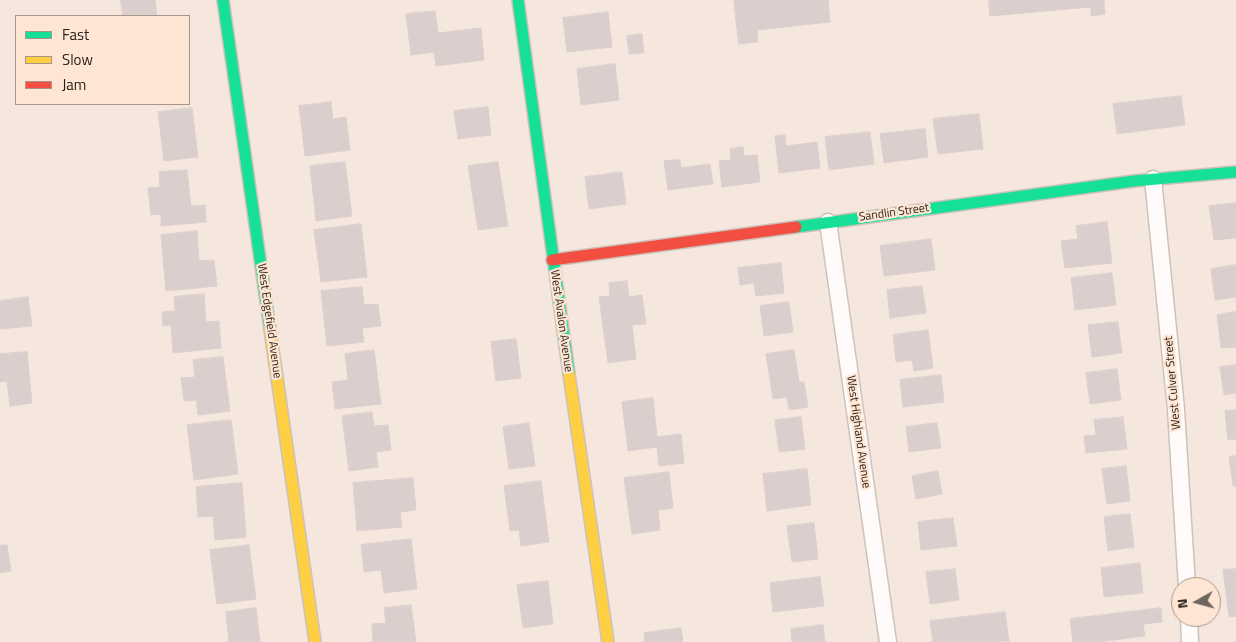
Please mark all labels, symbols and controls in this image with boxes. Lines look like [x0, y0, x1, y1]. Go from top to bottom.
legend [15, 15, 190, 105]
text: Fast [62, 23, 89, 46]
text: Slow [62, 48, 93, 71]
text: Jam [62, 73, 86, 96]
street label: Sandlin Street [858, 201, 930, 225]
street label: West Edgefield Avenue [254, 263, 284, 379]
street label: West Avalon Avenue [547, 269, 575, 373]
street label: West Culver Street [1162, 336, 1184, 430]
street label: West Highland Avenue [843, 375, 873, 489]
north arrow [1171, 577, 1221, 627]
text: N [1171, 598, 1193, 610]

